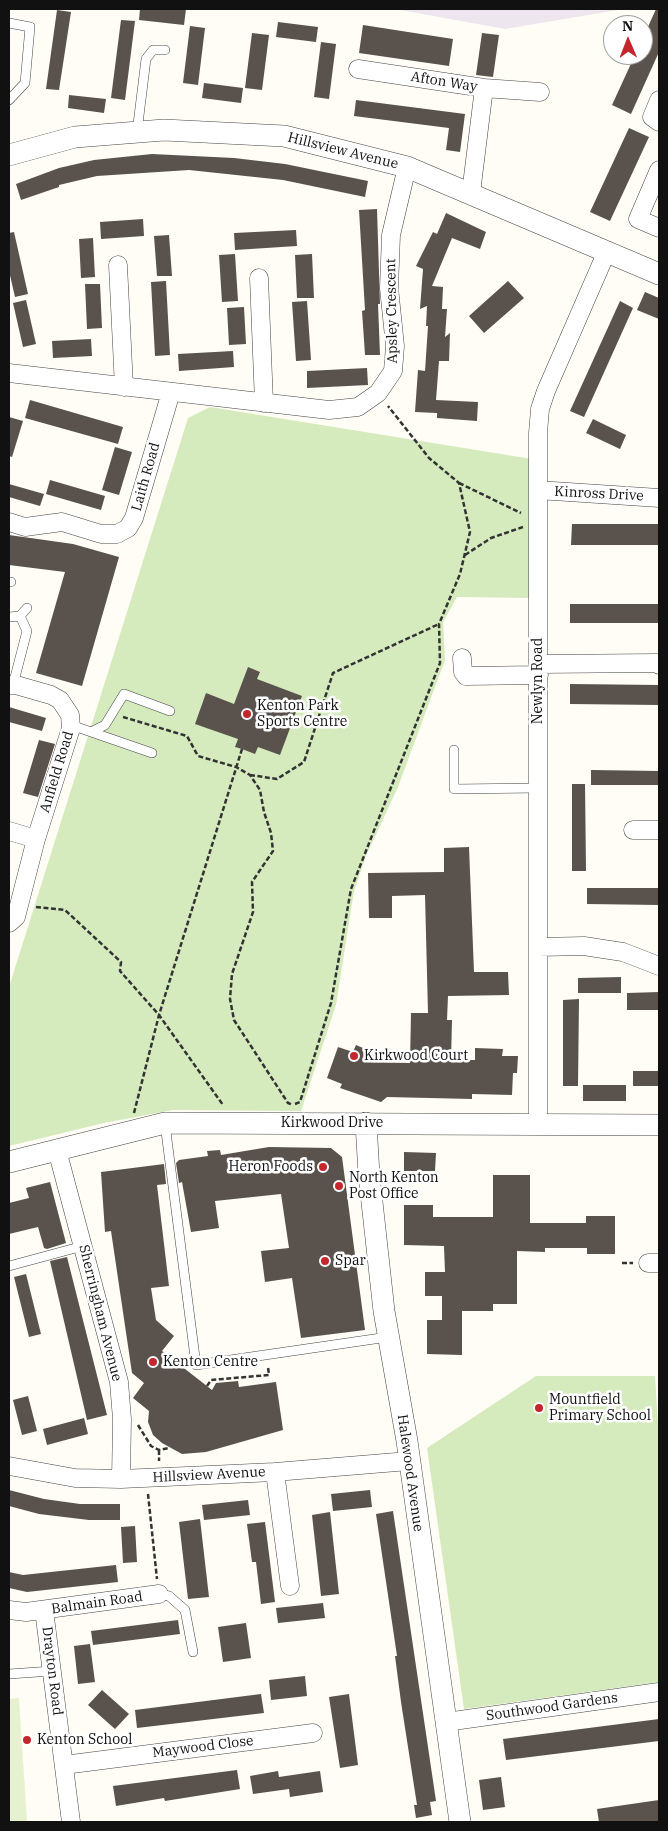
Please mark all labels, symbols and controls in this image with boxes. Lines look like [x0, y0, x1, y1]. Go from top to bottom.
north arrow [603, 15, 653, 65]
text: N [622, 17, 633, 35]
street label: Afton Way [410, 68, 478, 96]
street label: Hillsview Avenue [286, 129, 400, 173]
street label: Apsley Crescent [383, 258, 401, 364]
street label: Laith Road [128, 441, 164, 513]
street label: Kinross Drive [554, 483, 644, 505]
street label: Newlyn Road [530, 638, 546, 724]
place label: Kenton Park Sports Centre [257, 698, 347, 730]
marker: Kenton Park Sports Centre [241, 708, 253, 720]
street label: Anfield Road [37, 729, 77, 815]
place label: Kirkwood Court [364, 1048, 468, 1064]
marker: Kirkwood Court [348, 1050, 360, 1062]
street label: Kirkwood Drive [281, 1115, 383, 1131]
place label: Heron Foods [229, 1159, 313, 1175]
marker: Heron Foods [317, 1161, 329, 1173]
place label: North Kenton Post Office [349, 1170, 439, 1202]
marker: North Kenton Post Office [333, 1180, 345, 1192]
street label: Sherringham Avenue [75, 1243, 125, 1383]
place label: Spar [335, 1253, 366, 1269]
marker: Spar [319, 1255, 331, 1267]
place label: Kenton Centre [163, 1354, 258, 1370]
marker: Kenton Centre [147, 1356, 159, 1368]
place label: Mountfield Primary School [549, 1392, 651, 1424]
marker: Mountfield Primary School [533, 1402, 545, 1414]
street label: Halewood Avenue [393, 1413, 427, 1533]
street label: Hillsview Avenue [152, 1464, 266, 1486]
street label: Balmain Road [50, 1588, 144, 1618]
street label: Drayton Road [38, 1626, 66, 1716]
street label: Southwood Gardens [485, 1689, 619, 1725]
place label: Kenton School [37, 1732, 132, 1748]
street label: Maywood Close [152, 1732, 254, 1762]
marker: Kenton School [21, 1734, 33, 1746]

